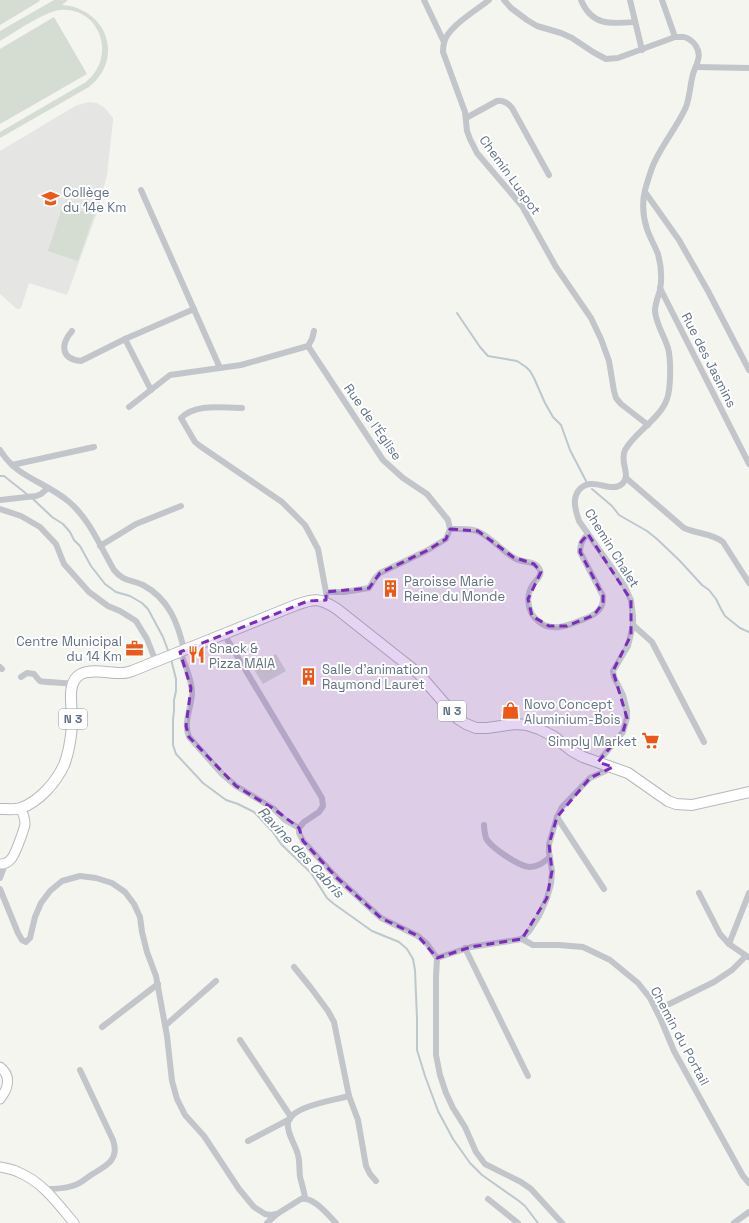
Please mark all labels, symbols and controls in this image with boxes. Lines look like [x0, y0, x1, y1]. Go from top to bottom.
street label: Chemin Luspot [476, 132, 544, 218]
place label: Collège du 14e Km [63, 184, 126, 216]
school or university icon: Collège du 14e Km [40, 189, 60, 209]
street label: Rue des Jasmins [678, 310, 740, 410]
street label: Rue de l'Église [340, 380, 406, 464]
street label: Chemin Chalet [581, 505, 643, 591]
place label: Paroisse Marie Reine du Monde [404, 573, 505, 605]
building icon: Paroisse Marie Reine du Monde [381, 578, 401, 598]
place label: Centre Municipal du 14 Km [16, 633, 122, 665]
office icon: Centre Municipal du 14 Km [125, 638, 145, 658]
place label: Snack & Pizza MAIA [209, 640, 275, 672]
restaurant icon: Snack & Pizza MAIA [186, 645, 206, 665]
place label: Salle d'animation Raymond Lauret [322, 661, 428, 693]
building icon: Salle d'animation Raymond Lauret [299, 666, 319, 686]
place label: Novo Concept Aluminium-Bois [524, 696, 621, 728]
road number: N 3 [438, 701, 466, 721]
shop icon: Novo Concept Aluminium-Bois [501, 701, 521, 721]
road number: N 3 [59, 709, 87, 729]
supermarket icon: Simply Market [640, 731, 660, 751]
place label: Simply Market [548, 733, 637, 750]
water label: Ravine des Cabris [254, 803, 348, 902]
street label: Chemin du Portail [647, 984, 713, 1088]

